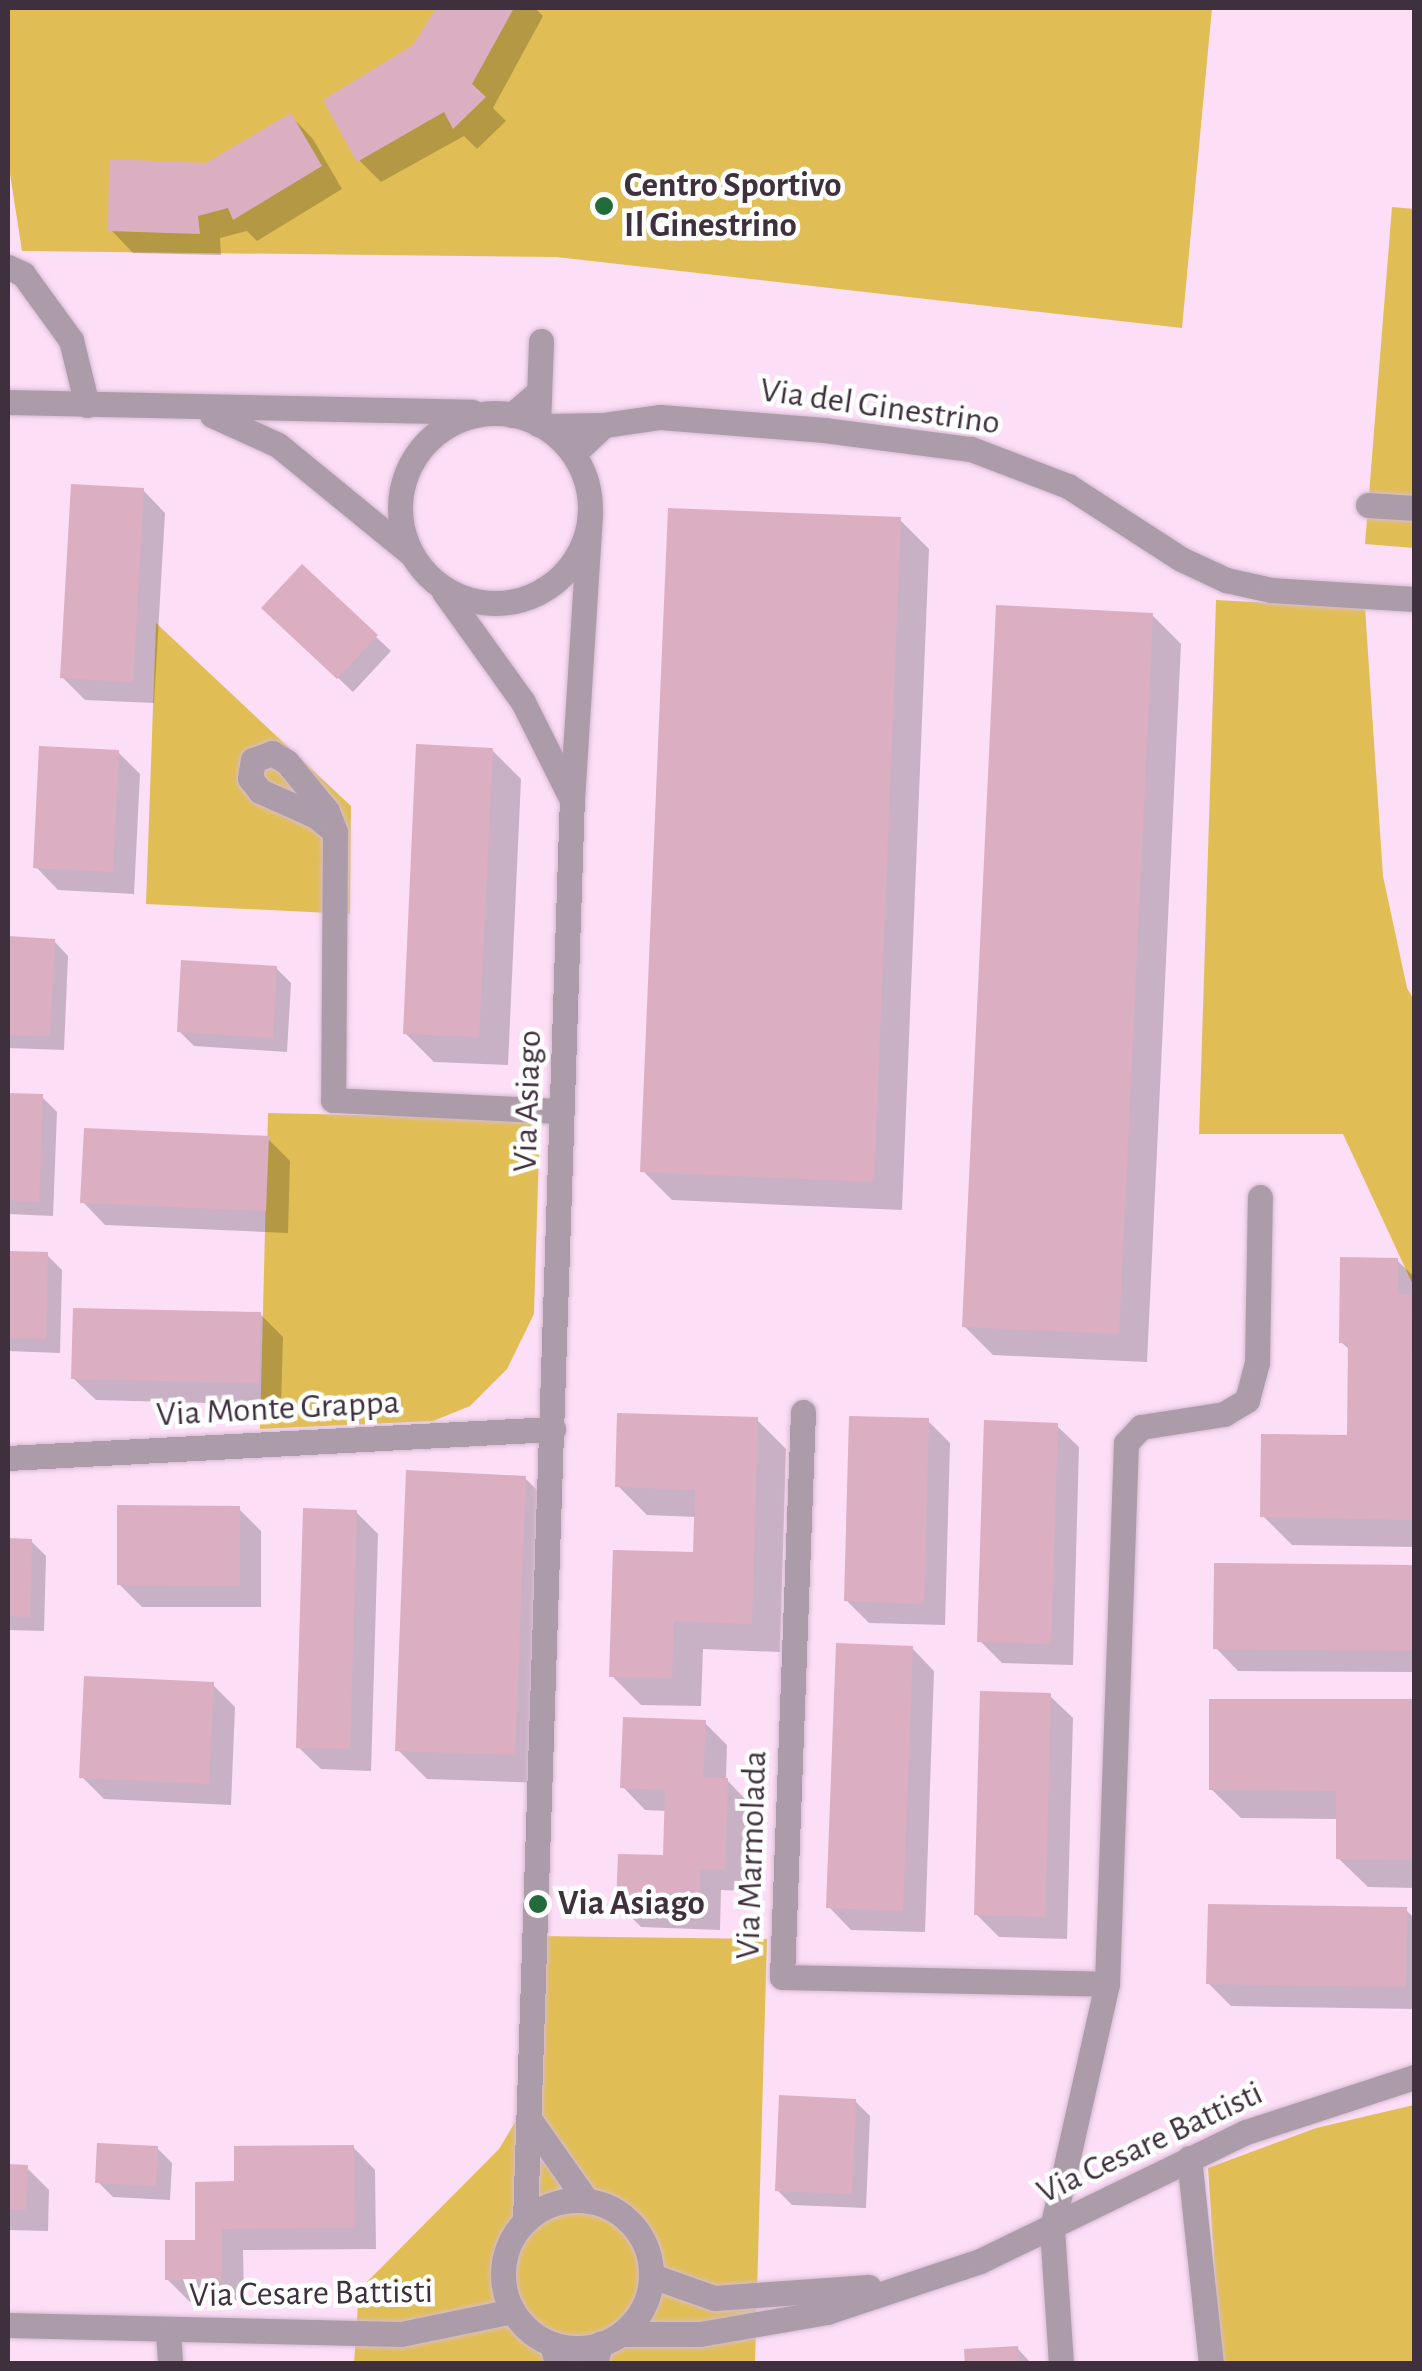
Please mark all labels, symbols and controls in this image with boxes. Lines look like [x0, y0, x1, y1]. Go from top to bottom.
place label: Centro Sportivo Il Ginestrino [624, 165, 842, 247]
marker: Centro Sportivo Il Ginestrino [593, 195, 615, 217]
street label: Via del Ginestrino [757, 369, 1003, 445]
street label: Via Asiago [505, 1029, 551, 1173]
street label: Via Monte Grappa [155, 1382, 401, 1436]
street label: Via Marmolada [727, 1750, 777, 1960]
place label: Via Asiago [558, 1883, 705, 1925]
marker: Via Asiago [527, 1893, 549, 1915]
street label: Via Cesare Battisti [1031, 2072, 1269, 2214]
street label: Via Cesare Battisti [189, 2271, 433, 2317]

